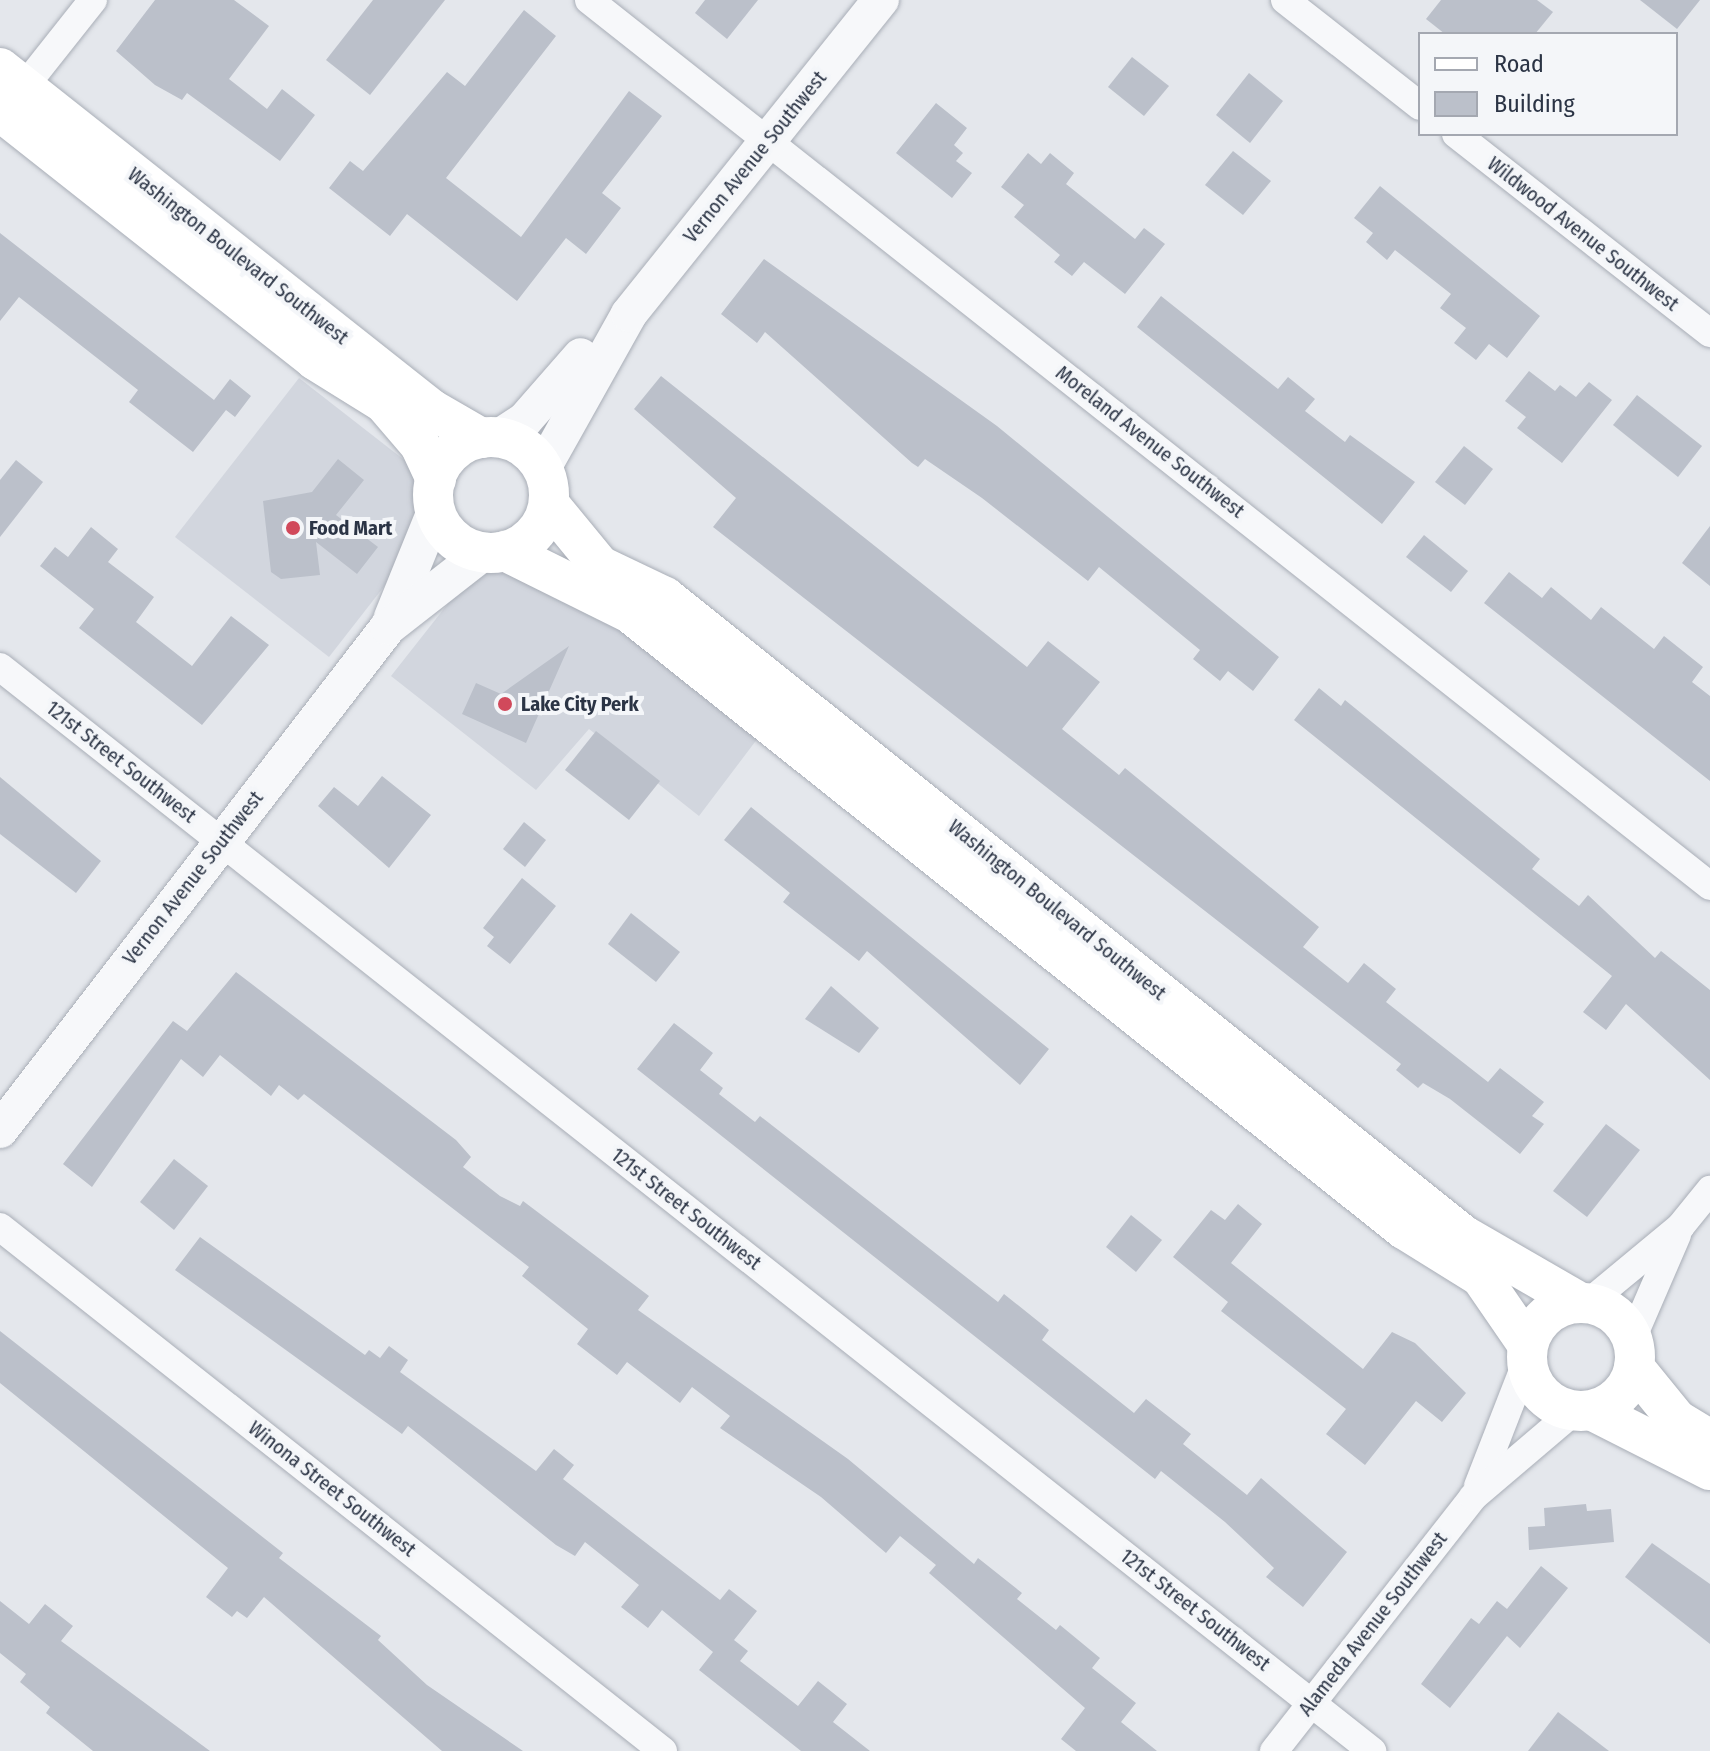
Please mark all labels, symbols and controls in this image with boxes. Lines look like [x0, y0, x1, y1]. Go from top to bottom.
legend [1418, 32, 1678, 136]
text: Road [1494, 50, 1544, 78]
street label: Vernon Avenue Southwest [678, 66, 832, 248]
text: Building [1494, 90, 1575, 118]
street label: Wildwood Avenue Southwest [1483, 152, 1683, 316]
street label: Washington Boulevard Southwest [123, 162, 353, 350]
street label: Moreland Avenue Southwest [1051, 361, 1249, 523]
place label: Food Mart [309, 516, 392, 540]
marker: Food Mart [284, 519, 302, 537]
place label: Lake City Perk [521, 692, 639, 716]
marker: Lake City Perk [496, 695, 514, 713]
street label: 121st Street Southwest [41, 696, 201, 828]
street label: Vernon Avenue Southwest [118, 786, 268, 970]
street label: Washington Boulevard Southwest [943, 815, 1171, 1005]
street label: 121st Street Southwest [606, 1143, 766, 1275]
street label: Winona Street Southwest [243, 1416, 421, 1562]
street label: Alameda Avenue Southwest [1294, 1527, 1452, 1721]
street label: 121st Street Southwest [1115, 1544, 1275, 1676]

